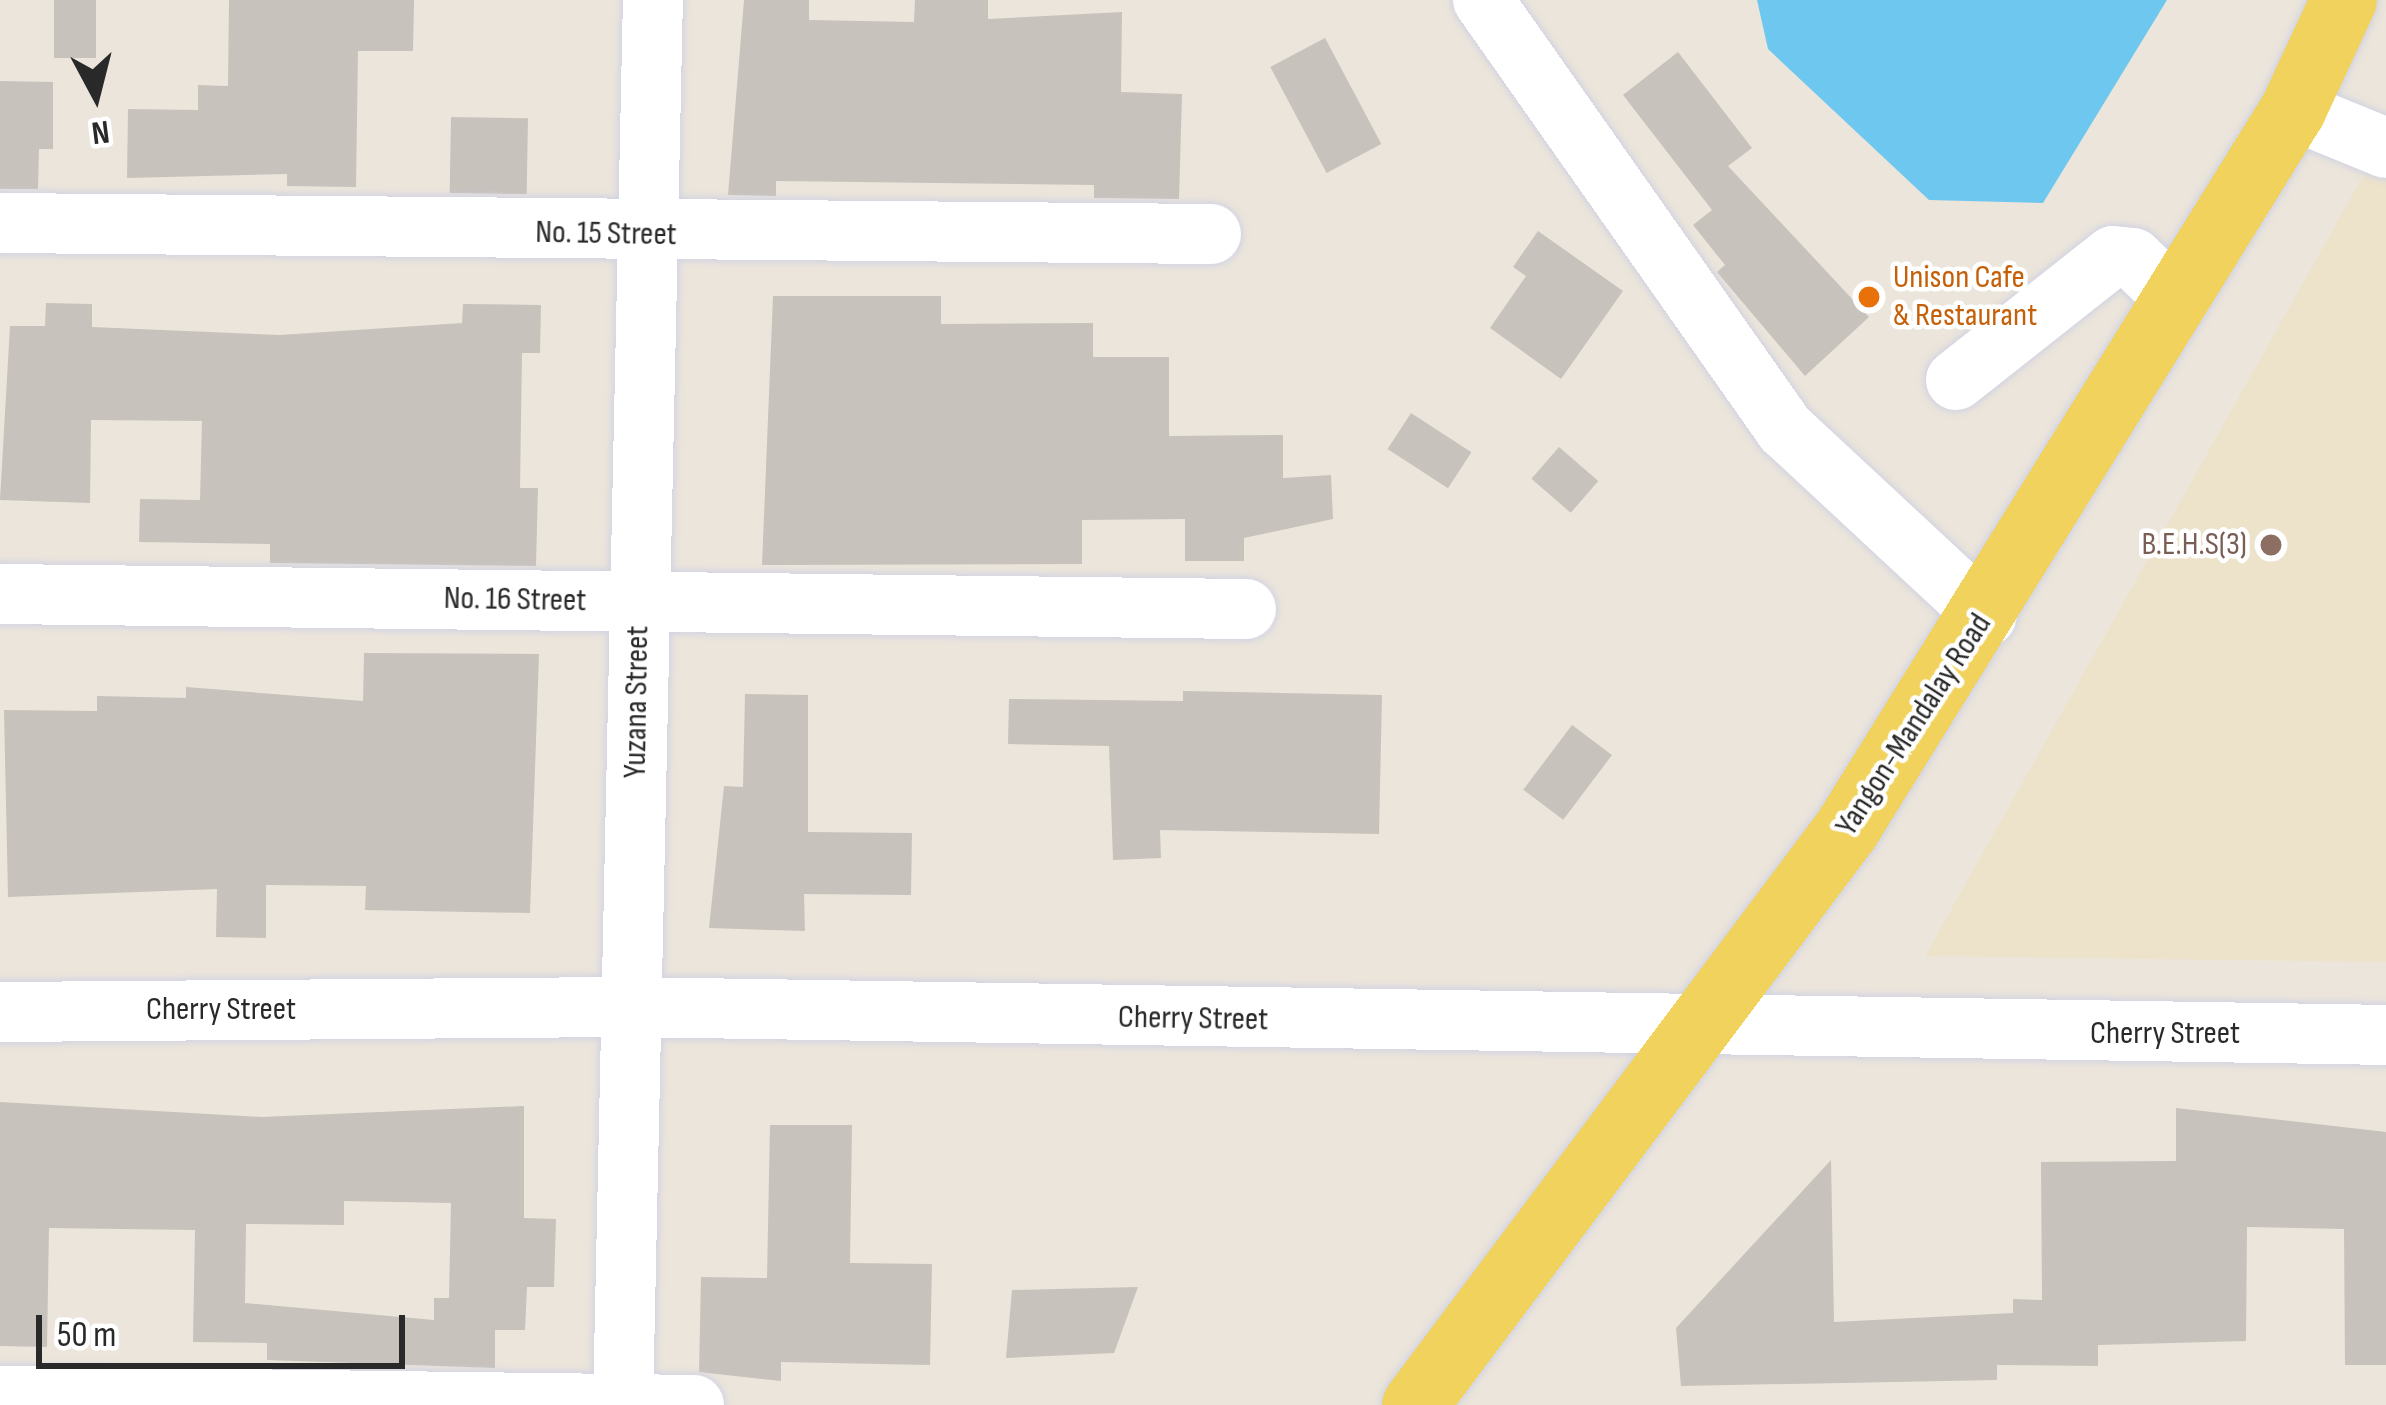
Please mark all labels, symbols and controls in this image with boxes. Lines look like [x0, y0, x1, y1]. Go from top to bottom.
north arrow [36, 36, 156, 156]
text: N [89, 111, 112, 153]
street label: No. 15 Street [535, 213, 677, 255]
place label: Unison Cafe & Restaurant [1893, 258, 2037, 336]
marker: Unison Cafe & Restaurant [1856, 284, 1882, 310]
place label: B.E.H.S(3) [2141, 525, 2247, 565]
marker: B.E.H.S(3) [2258, 532, 2284, 558]
street label: No. 16 Street [443, 579, 587, 621]
street label: Yangon-Mandalay Road [1828, 607, 2000, 843]
street label: Yuzana Street [616, 625, 658, 779]
street label: Cherry Street [146, 990, 296, 1030]
street label: Cherry Street [1118, 998, 1268, 1040]
street label: Cherry Street [2090, 1014, 2240, 1054]
scale bar [42, 1291, 411, 1365]
text: 50 m [57, 1314, 116, 1357]

